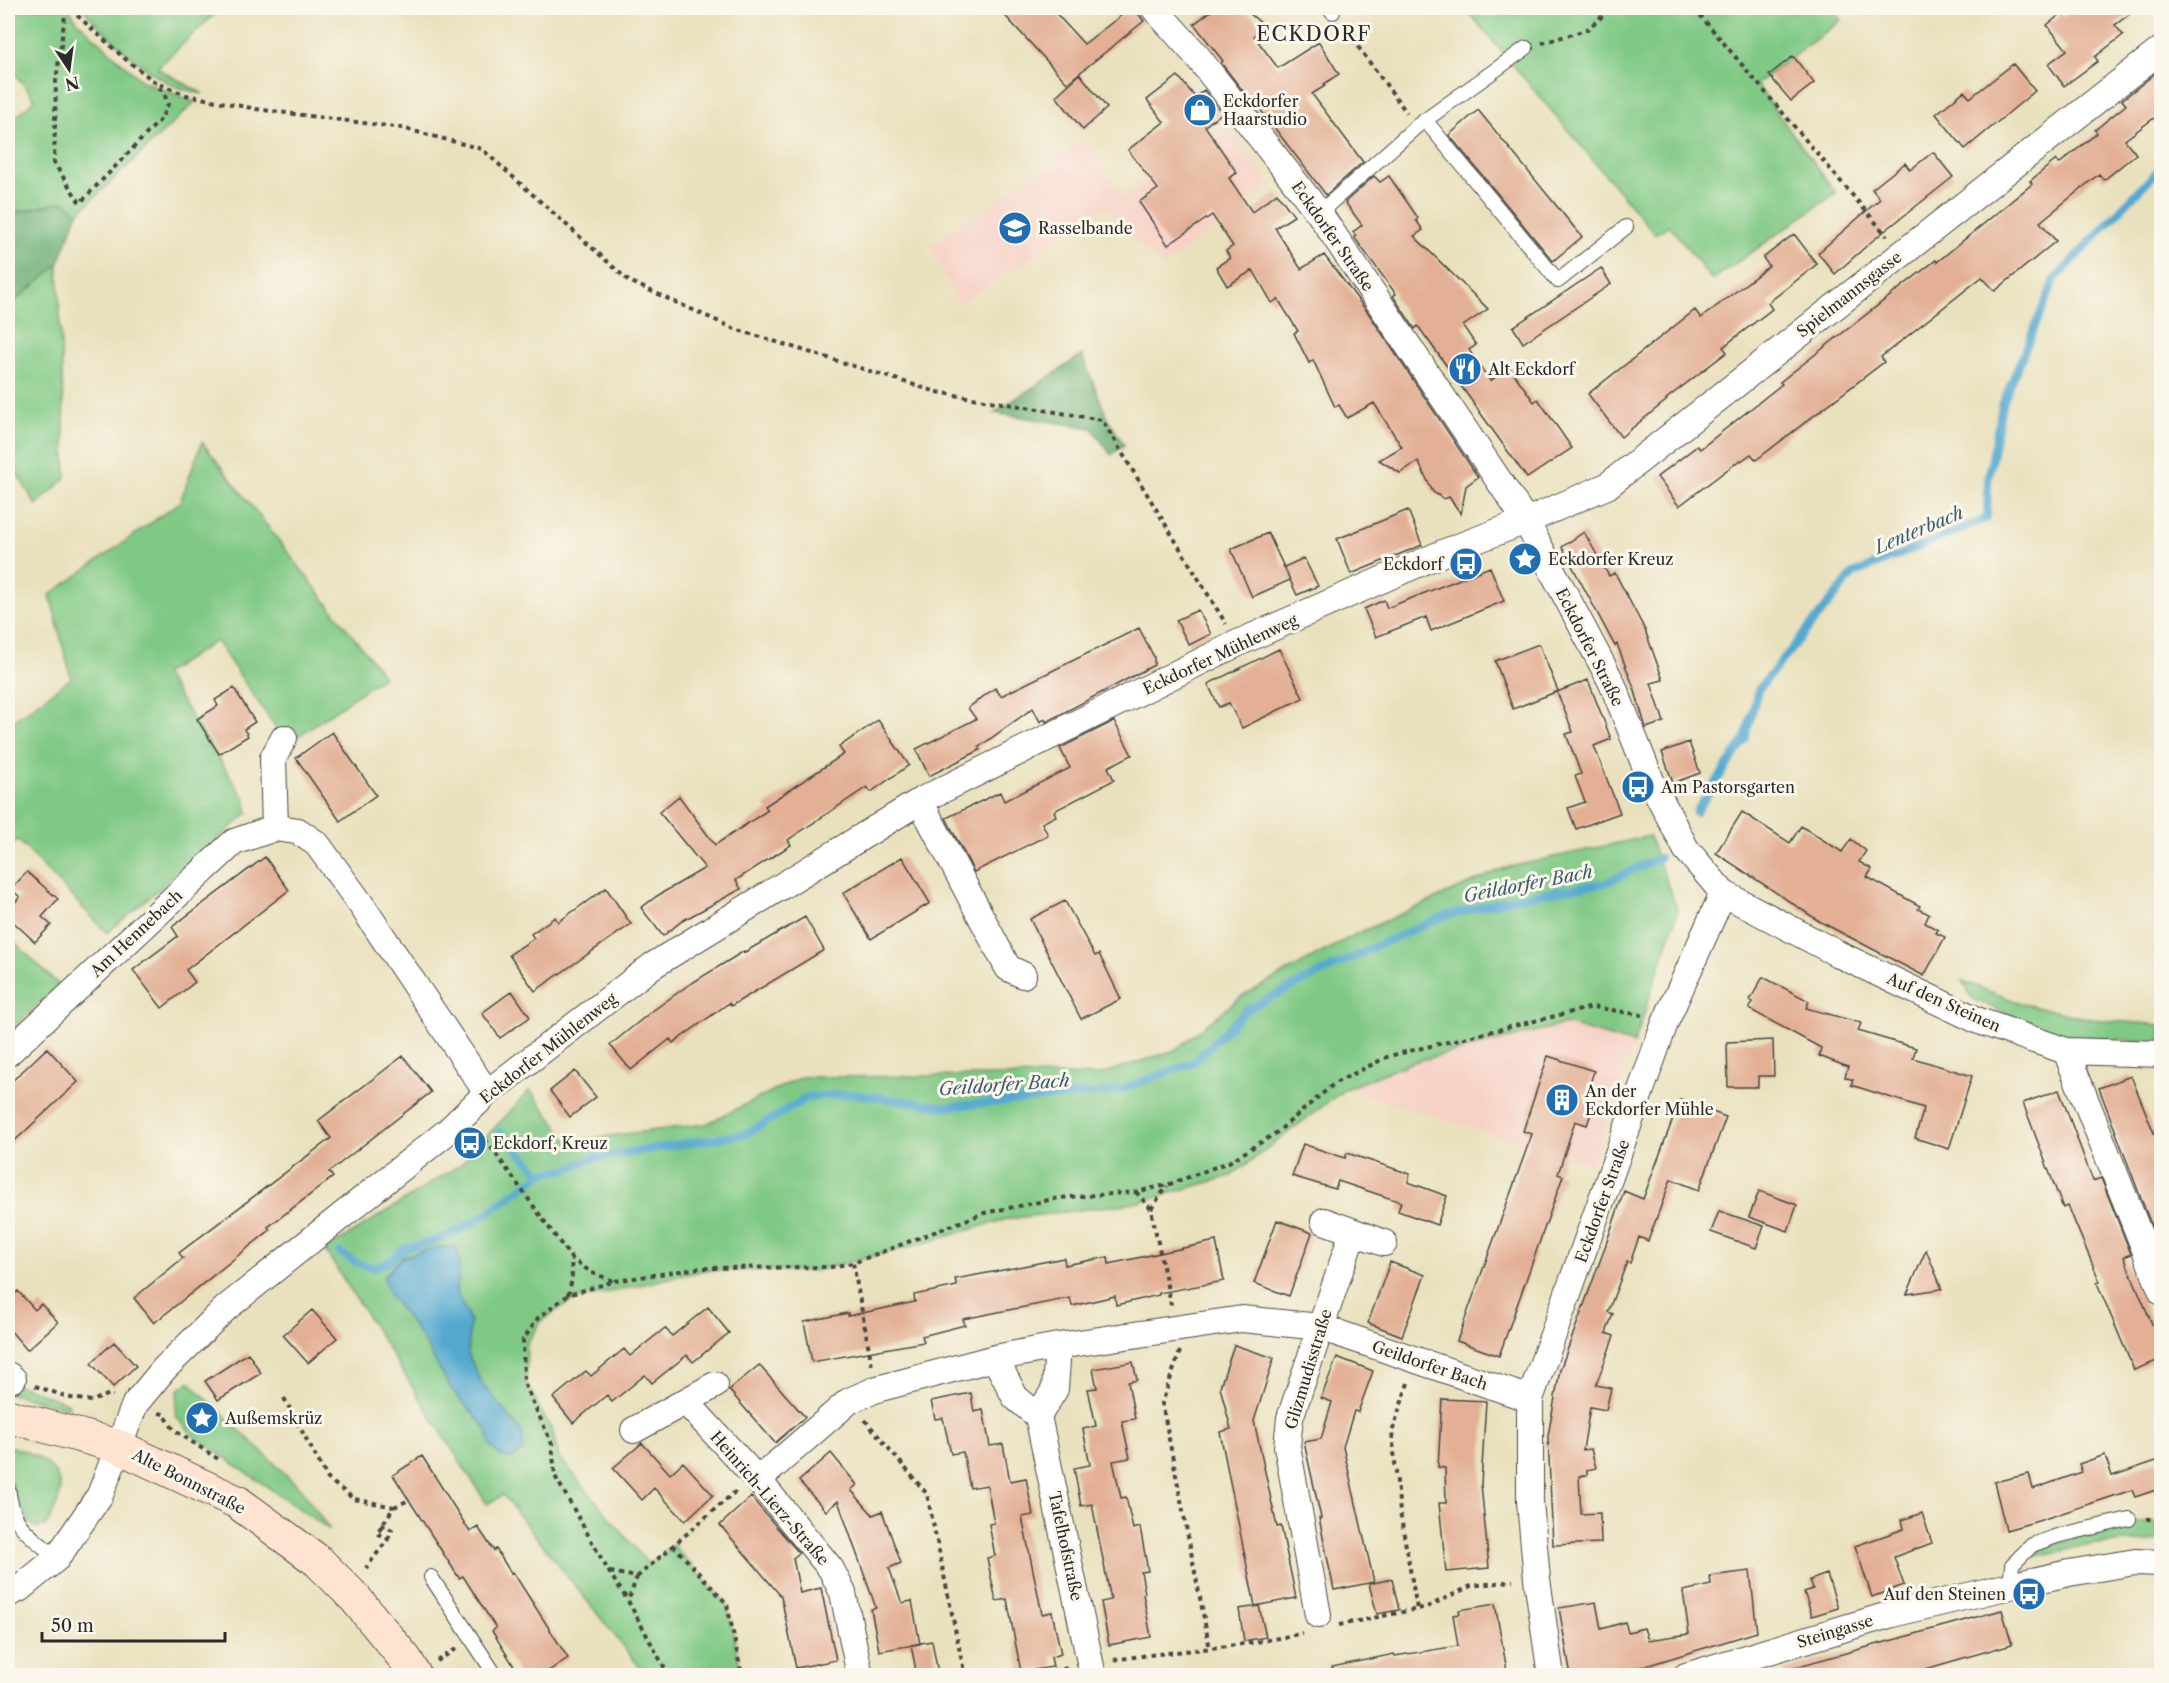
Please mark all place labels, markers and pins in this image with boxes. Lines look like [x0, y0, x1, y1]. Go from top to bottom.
place label: Eckdorfer Haarstudio [1223, 91, 1307, 129]
shop icon: Eckdorfer Haarstudio [1182, 92, 1218, 128]
school or university icon: Rasselbande [997, 210, 1033, 246]
place label: Rasselbande [1038, 218, 1133, 238]
restaurant icon: Alt Eckdorf [1447, 351, 1483, 387]
place label: Alt Eckdorf [1487, 359, 1577, 379]
place icon: Eckdorfer Kreuz [1507, 541, 1543, 577]
bus stop icon: Eckdorf [1448, 546, 1484, 582]
place label: Eckdorfer Kreuz [1548, 549, 1674, 569]
place label: Eckdorf [1383, 554, 1445, 574]
bus stop icon: Am Pastorsgarten [1620, 769, 1656, 805]
place label: Am Pastorsgarten [1660, 777, 1795, 797]
place label: An der Eckdorfer Mühle [1584, 1081, 1714, 1119]
building icon: An der Eckdorfer Mühle [1544, 1082, 1580, 1118]
bus stop icon: Eckdorf, Kreuz [452, 1125, 488, 1161]
place label: Eckdorf, Kreuz [493, 1133, 608, 1153]
place icon: Außemskrüz [184, 1400, 220, 1436]
place label: Außemskrüz [224, 1408, 322, 1428]
bus stop icon: Auf den Steinen [2011, 1576, 2047, 1612]
place label: Auf den Steinen [1882, 1584, 2006, 1604]

